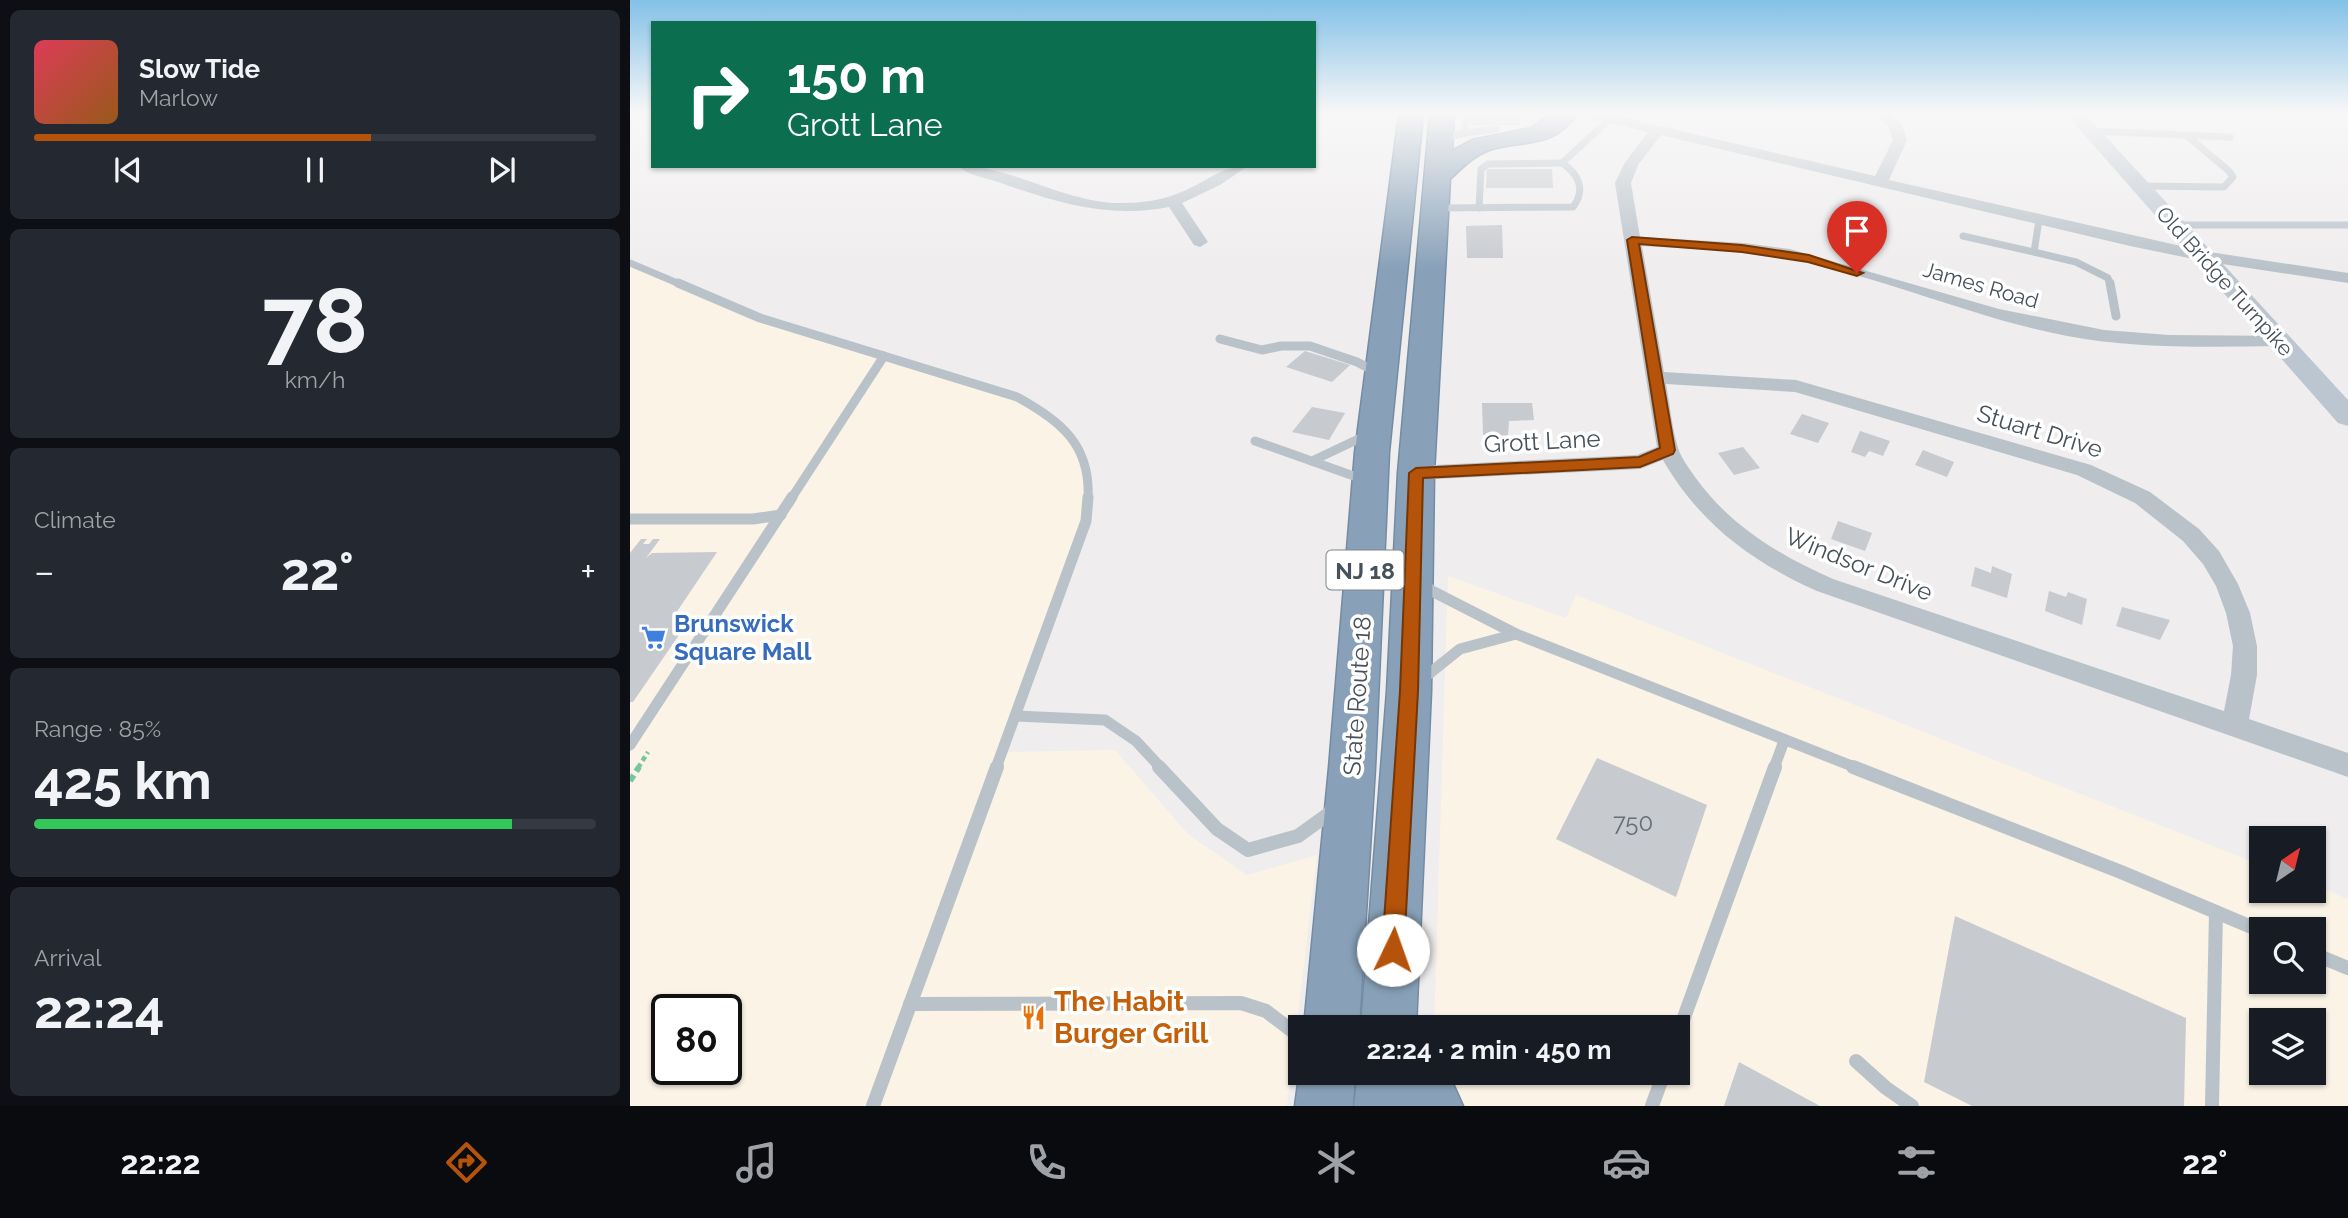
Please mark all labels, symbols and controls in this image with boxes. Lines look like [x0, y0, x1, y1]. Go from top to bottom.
text: 150 m [787, 47, 926, 104]
icon: right [672, 49, 763, 140]
text: Slow Tide [139, 54, 260, 84]
text: Marlow [139, 84, 218, 111]
text: Grott Lane [787, 106, 943, 143]
icon: previous [109, 151, 147, 189]
icon: pause [296, 151, 334, 189]
icon: next [483, 151, 521, 189]
pin [1827, 201, 1887, 273]
street label: Old Bridge Turnpike [2151, 201, 2299, 361]
icon: arrive [1838, 212, 1876, 250]
street label: James Road [1920, 257, 2042, 313]
text: 78 [262, 267, 368, 374]
text: km/h [285, 366, 345, 393]
street label: Stuart Drive [1974, 398, 2106, 464]
street label: Grott Lane [1483, 423, 1601, 459]
text: Climate [34, 506, 116, 533]
street label: Windsor Drive [1781, 521, 1937, 607]
text: 22° [281, 541, 354, 602]
text: − [34, 549, 54, 594]
text: + [580, 549, 596, 594]
road number: NJ 18 [1326, 550, 1404, 590]
place label: Brunswick Square Mall [674, 609, 812, 666]
street label: State Route 18 [1337, 615, 1377, 777]
supermarket icon: Brunswick Square Mall [640, 623, 668, 651]
text: Range · 85% [34, 715, 161, 742]
text: 425 km [34, 750, 212, 811]
house number: 750 [1613, 808, 1653, 837]
north arrow [2249, 826, 2326, 903]
map controls [2249, 826, 2326, 1085]
position arrow [1356, 913, 1430, 987]
button: search [2249, 917, 2326, 994]
text: Arrival [34, 944, 101, 971]
text: 22:24 [34, 979, 165, 1040]
place label: The Habit Burger Grill [1054, 985, 1209, 1050]
speed limit sign: 80 [651, 994, 742, 1085]
restaurant icon: The Habit Burger Grill [1020, 1003, 1048, 1031]
button: layers [2249, 1008, 2326, 1085]
text: 22:24 · 2 min · 450 m [1366, 1035, 1612, 1065]
icon: directions [442, 1138, 491, 1187]
icon: music [732, 1138, 781, 1187]
icon: phone [1022, 1138, 1071, 1187]
icon: climate [1312, 1138, 1361, 1187]
icon: car [1602, 1138, 1651, 1187]
icon: filters [1892, 1138, 1941, 1187]
text: 22:22 [121, 1144, 201, 1181]
text: 22° [2182, 1144, 2227, 1181]

